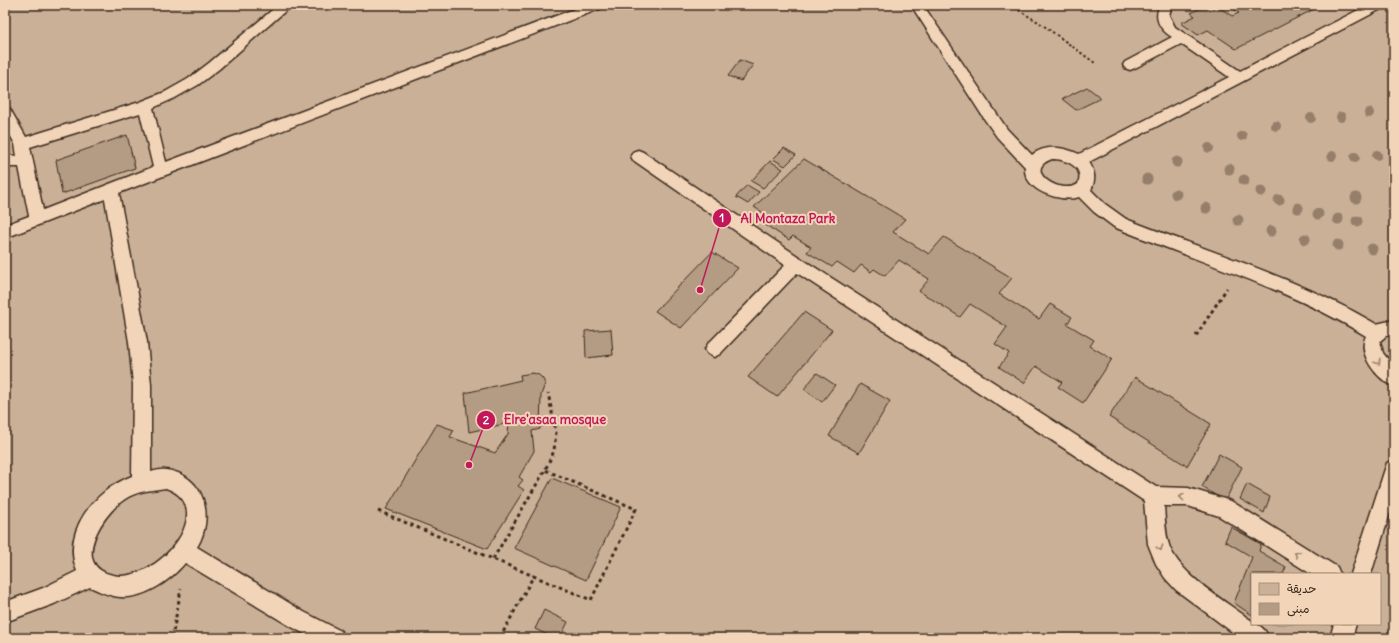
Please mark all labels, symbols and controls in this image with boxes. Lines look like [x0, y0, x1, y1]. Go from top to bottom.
callout: Al Montaza Park [712, 206, 843, 231]
text: 1 [720, 210, 724, 225]
text: Al Montaza Park [741, 210, 836, 227]
one-way arrow [1373, 358, 1381, 365]
callout: Elre'asaa mosque [476, 407, 614, 432]
text: Elre'asaa mosque [504, 411, 606, 428]
text: 2 [483, 412, 490, 427]
one-way arrow [1179, 493, 1185, 502]
one-way arrow [1155, 544, 1164, 551]
one-way arrow [1294, 551, 1301, 558]
legend [1251, 573, 1381, 625]
text: حديقة [1287, 581, 1316, 596]
text: مبنى [1287, 601, 1310, 617]

